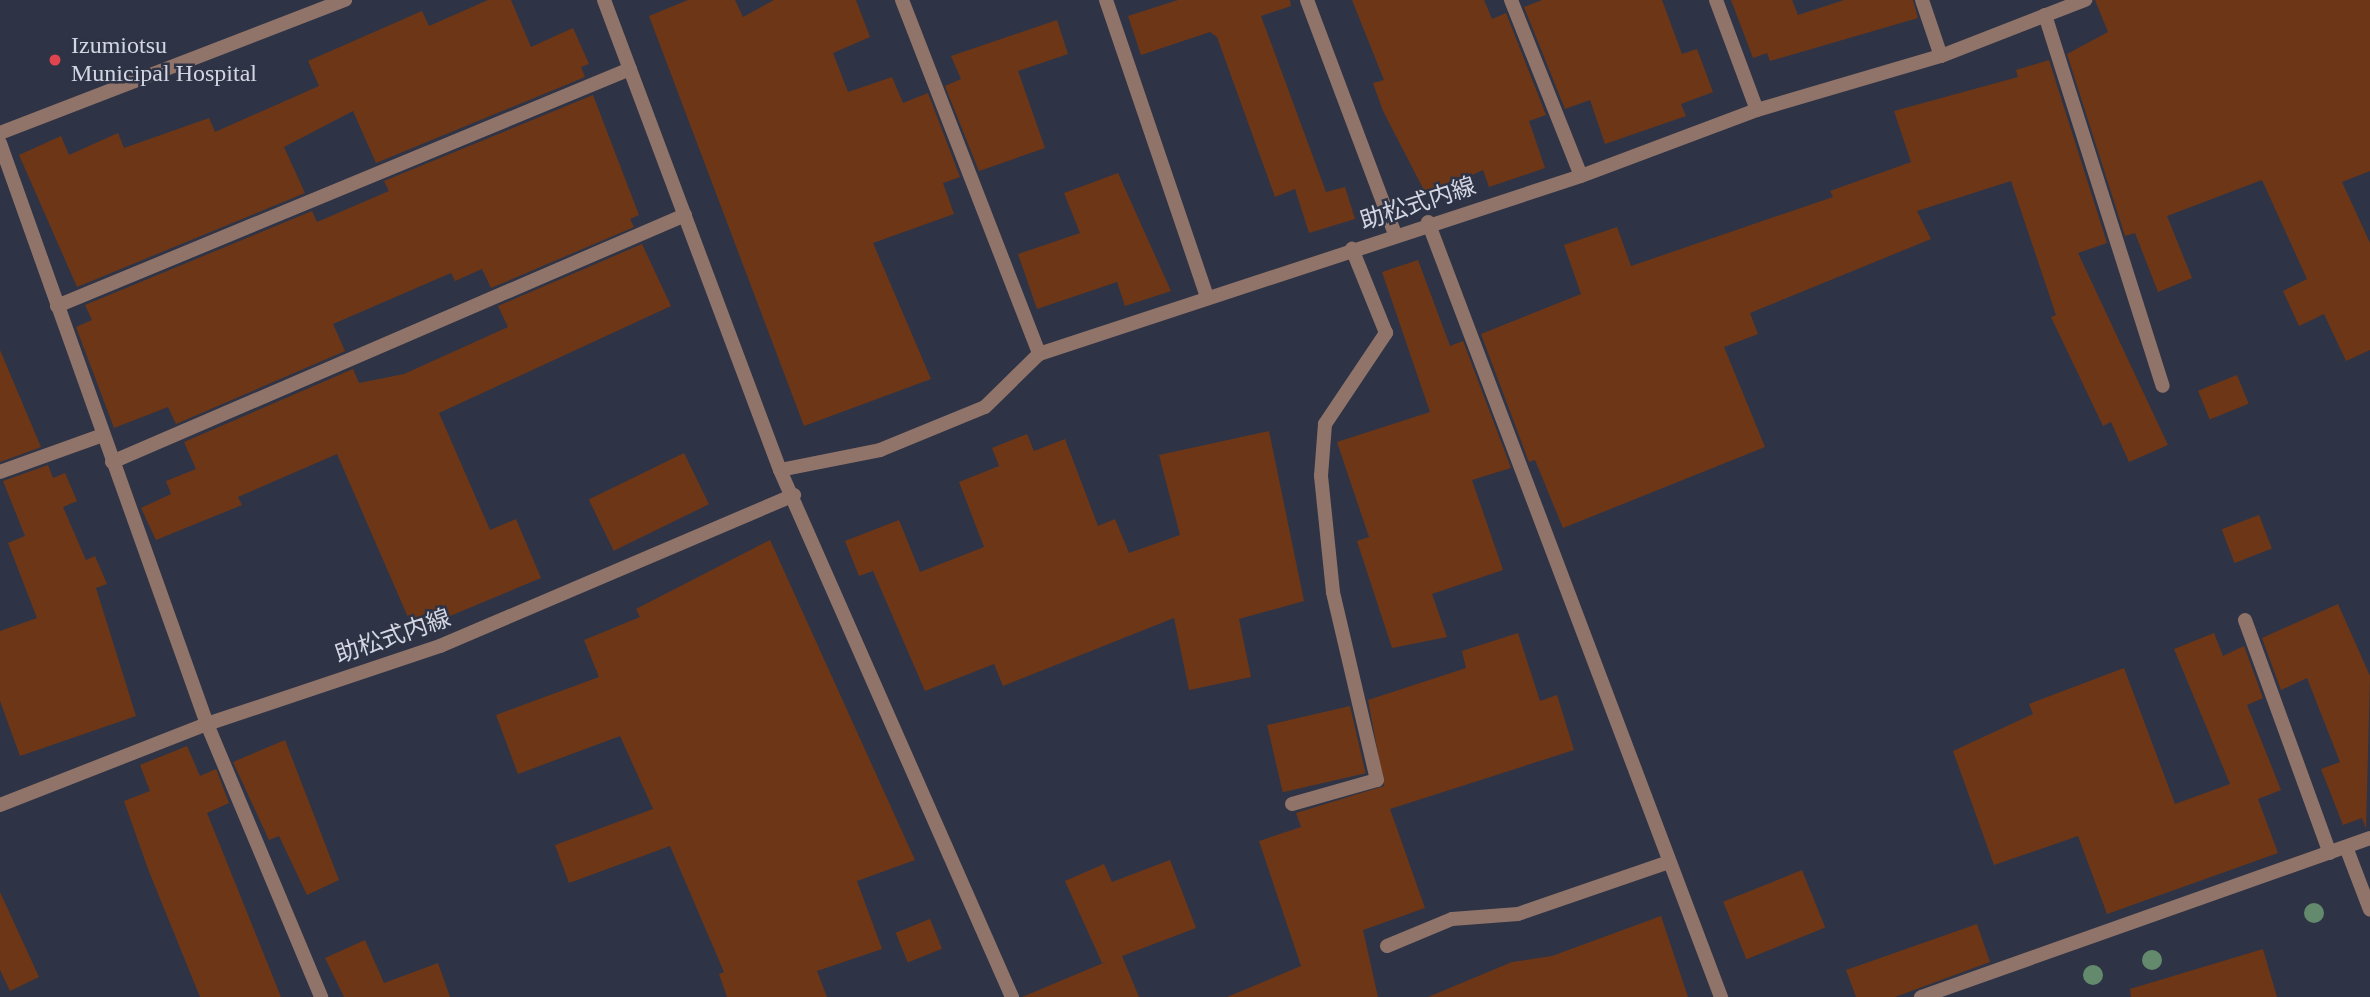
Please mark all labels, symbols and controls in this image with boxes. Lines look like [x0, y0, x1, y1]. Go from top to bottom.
place label: Izumiotsu Municipal Hospital [71, 32, 257, 88]
marker: Izumiotsu Municipal Hospital [45, 50, 65, 70]
street label: 助松式内線 [1356, 172, 1480, 236]
street label: 助松式内線 [332, 604, 454, 670]

